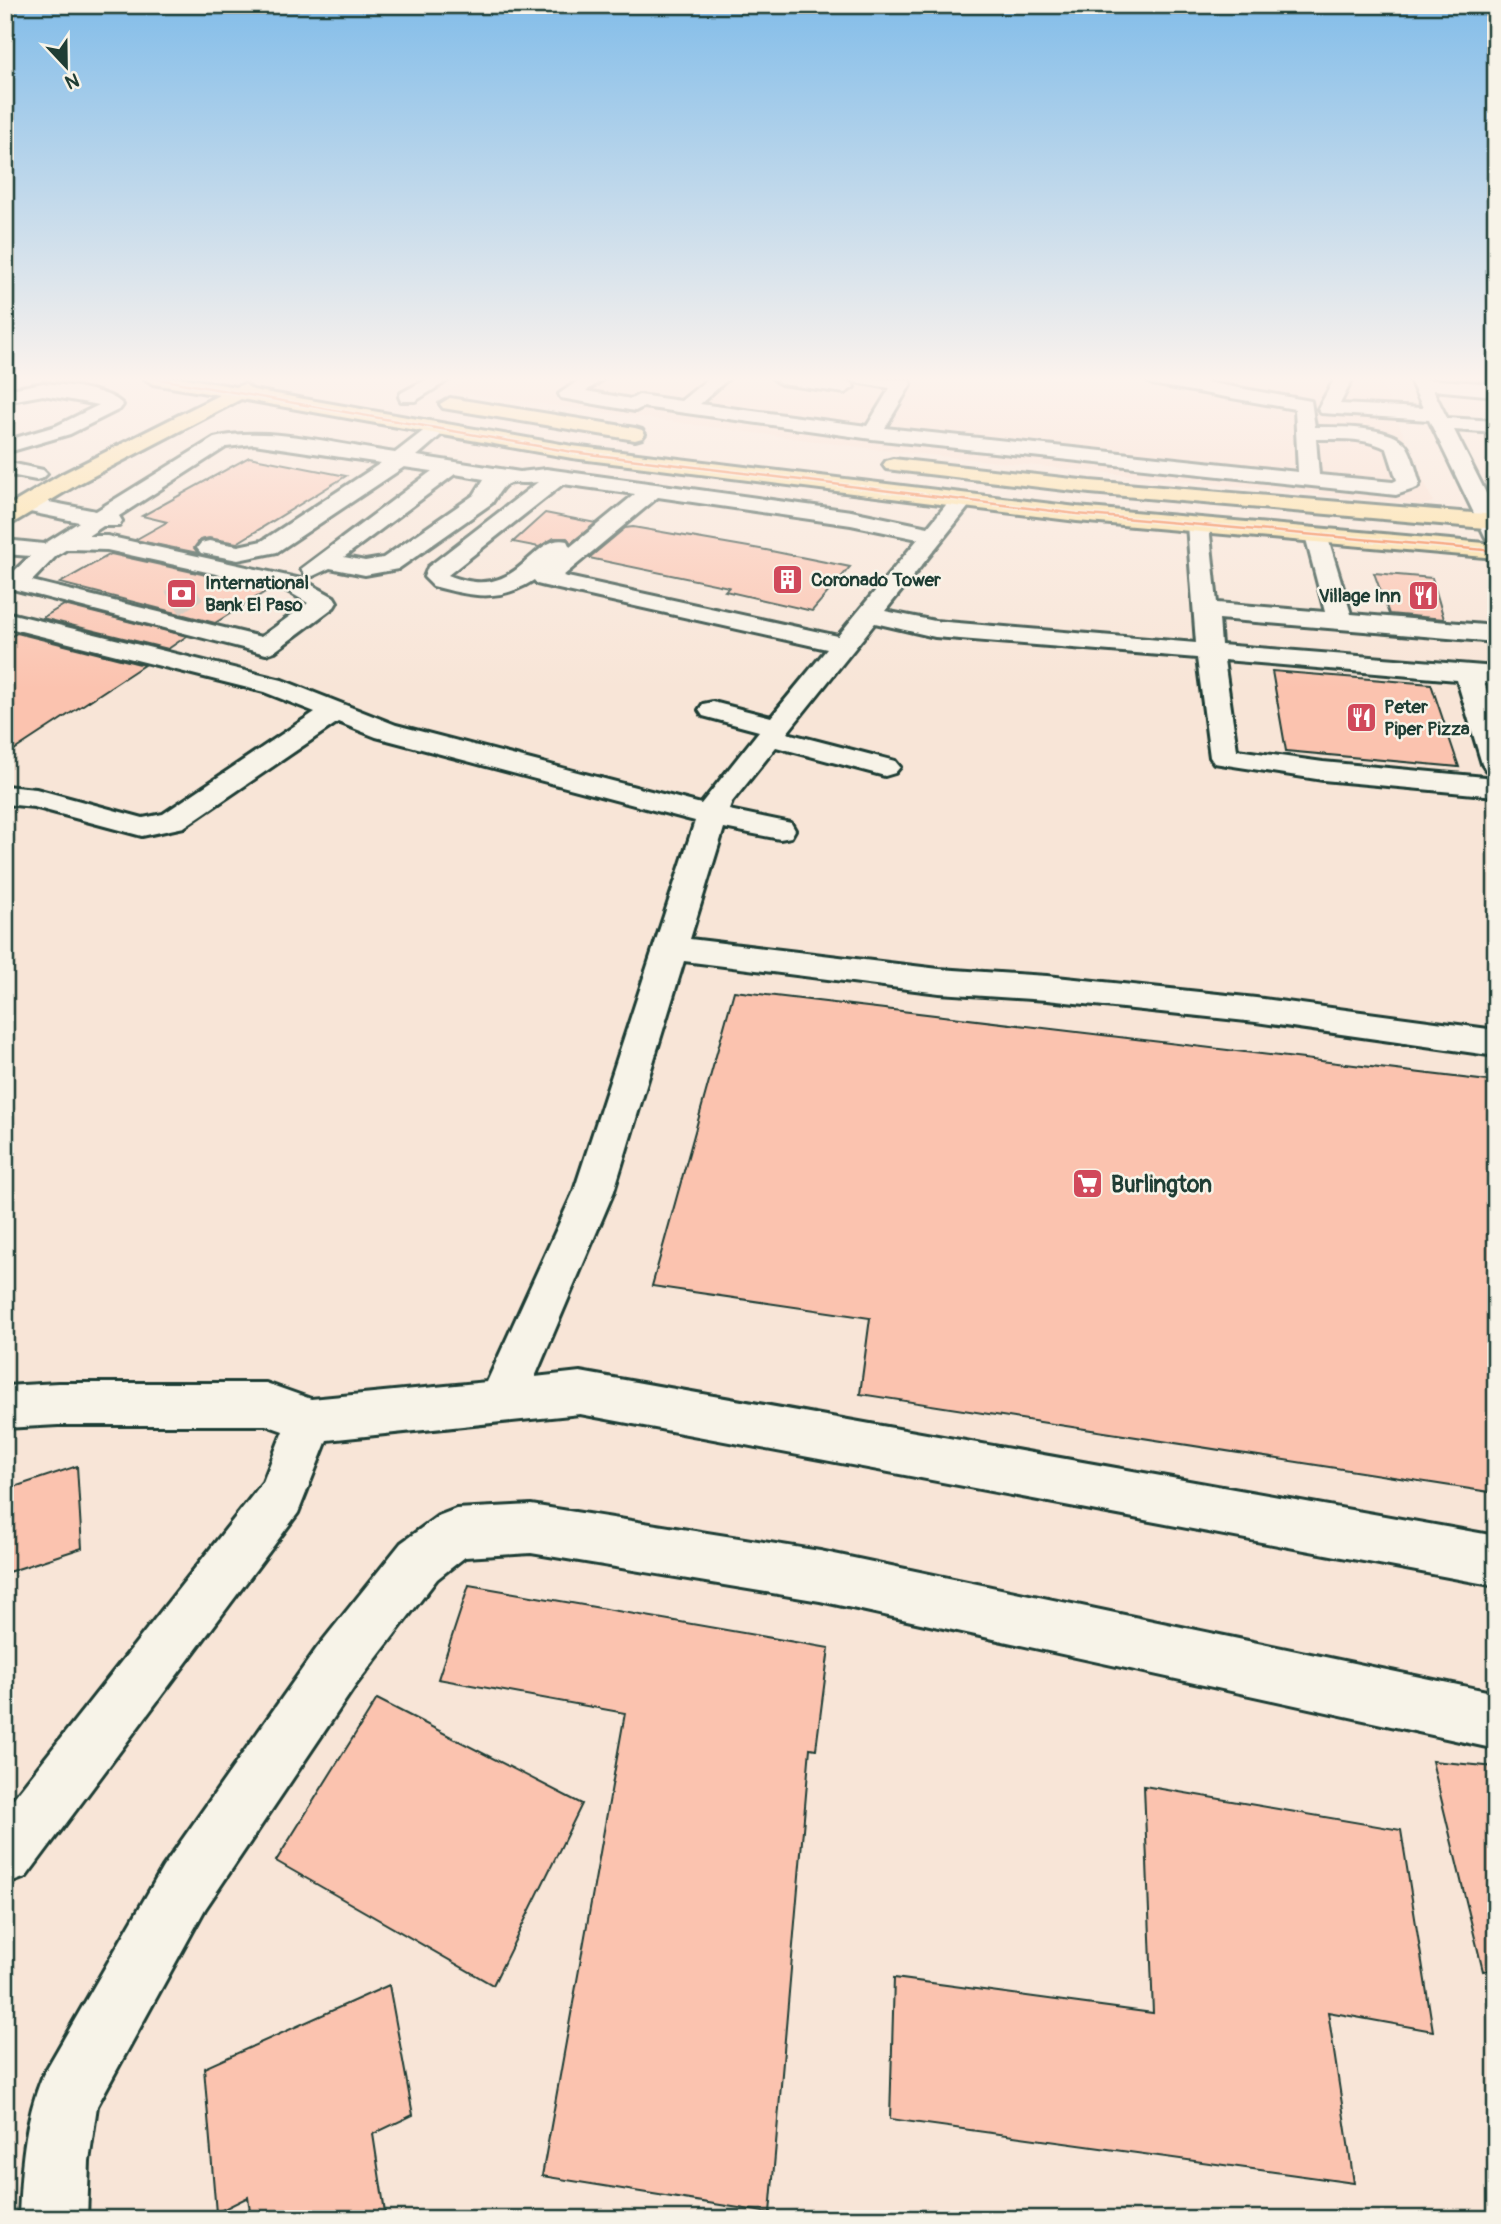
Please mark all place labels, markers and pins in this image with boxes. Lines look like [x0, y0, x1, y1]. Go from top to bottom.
building icon: Coronado Tower [771, 562, 805, 596]
place label: Coronado Tower [811, 568, 941, 592]
place label: International Bank El Paso [205, 571, 309, 617]
bank icon: International Bank El Paso [165, 576, 199, 610]
restaurant icon: Village Inn [1407, 578, 1441, 612]
place label: Village Inn [1318, 584, 1401, 608]
place label: Peter Piper Pizza [1384, 695, 1470, 741]
restaurant icon: Peter Piper Pizza [1344, 700, 1378, 734]
supermarket icon: Burlington [1071, 1167, 1105, 1201]
place label: Burlington [1111, 1170, 1212, 1199]

